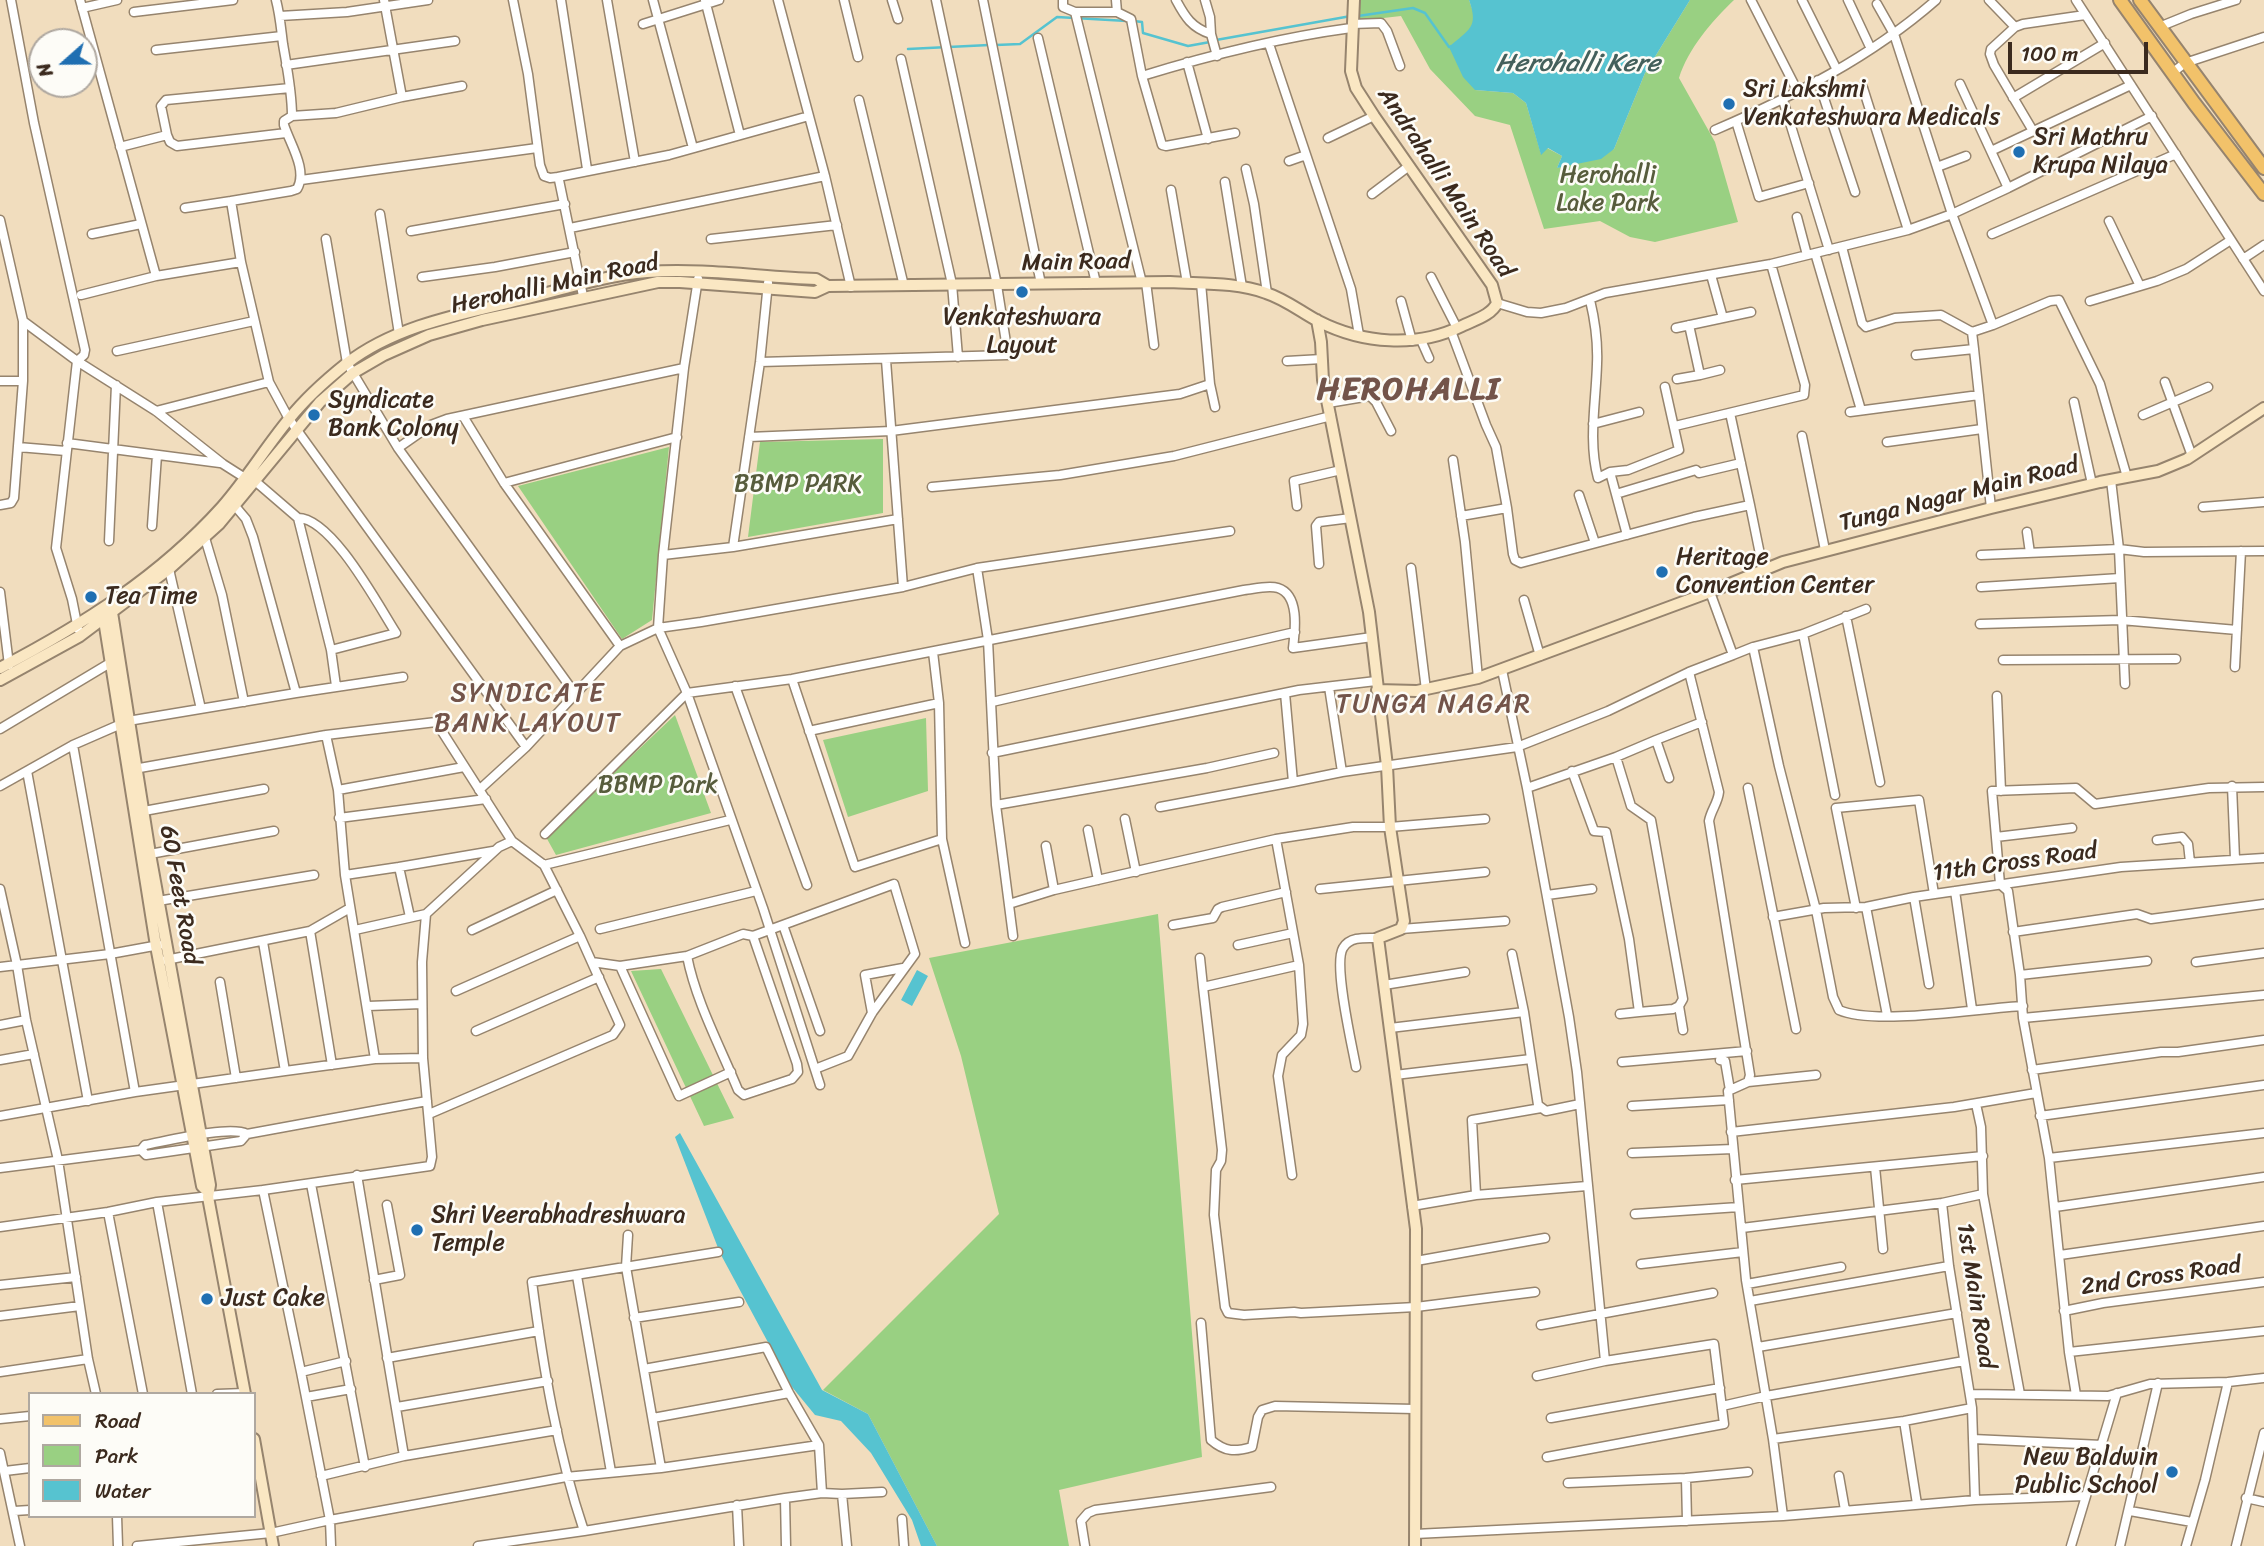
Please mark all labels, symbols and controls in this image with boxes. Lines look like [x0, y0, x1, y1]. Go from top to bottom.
north arrow [28, 28, 98, 98]
scale bar [2012, 28, 2152, 72]
text: 100 m [2021, 35, 2078, 73]
water label: Herohalli Kere [1496, 48, 1660, 80]
text: N [27, 58, 63, 82]
place label: Sri Lakshmi Venkateshwara Medicals [1743, 76, 2000, 132]
street label: Andrahalli Main Road [1371, 82, 1519, 284]
marker: Sri Lakshmi Venkateshwara Medicals [1721, 96, 1737, 112]
place label: Sri Mathru Krupa Nilaya [2033, 124, 2168, 180]
marker: Sri Mathru Krupa Nilaya [2011, 144, 2027, 160]
park label: Herohalli Lake Park [1556, 162, 1660, 218]
street label: Main Road [1021, 248, 1131, 278]
street label: Herohalli Main Road [449, 249, 661, 321]
marker: Venkateshwara Layout [1014, 284, 1030, 300]
place label: Venkateshwara Layout [943, 304, 1101, 360]
district label: HEROHALLI [1318, 372, 1500, 410]
place label: Syndicate Bank Colony [328, 387, 459, 443]
marker: Syndicate Bank Colony [306, 407, 322, 423]
street label: Tunga Nagar Main Road [1837, 451, 2081, 539]
park label: BBMP PARK [734, 471, 862, 499]
place label: Heritage Convention Center [1676, 544, 1874, 600]
marker: Heritage Convention Center [1654, 564, 1670, 580]
place label: Tea Time [105, 583, 198, 611]
marker: Tea Time [83, 589, 99, 605]
district label: SYNDICATE BANK LAYOUT [436, 678, 620, 740]
district label: TUNGA NAGAR [1338, 689, 1530, 721]
park label: BBMP Park [598, 772, 718, 800]
street label: 60 Feet Road [153, 823, 205, 967]
street label: 11th Cross Road [1931, 837, 2099, 889]
place label: Shri Veerabhadreshwara Temple [431, 1202, 685, 1258]
street label: 1st Main Road [1949, 1221, 2001, 1371]
marker: Shri Veerabhadreshwara Temple [409, 1222, 425, 1238]
street label: 2nd Cross Road [2079, 1252, 2243, 1302]
place label: Just Cake [221, 1285, 325, 1313]
marker: Just Cake [199, 1291, 215, 1307]
legend [28, 1392, 256, 1518]
text: Road [95, 1402, 140, 1440]
text: Park [95, 1437, 138, 1475]
place label: New Baldwin Public School [2015, 1444, 2158, 1500]
marker: New Baldwin Public School [2164, 1464, 2180, 1480]
text: Water [95, 1472, 150, 1510]

